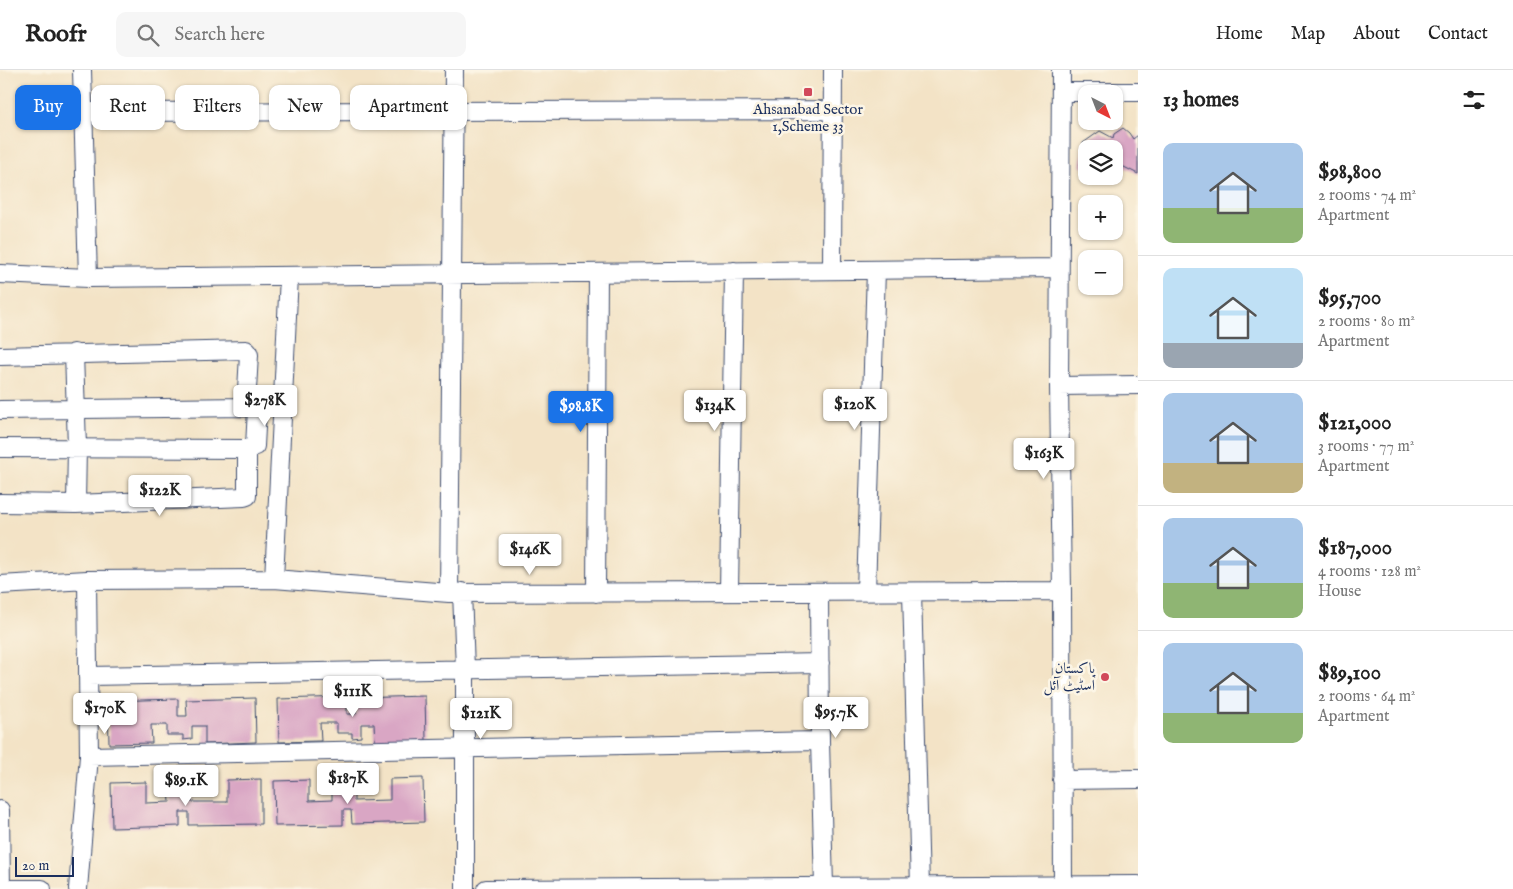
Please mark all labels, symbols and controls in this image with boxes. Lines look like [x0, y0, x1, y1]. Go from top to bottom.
search box [116, 12, 466, 57]
text: Roofr [25, 19, 86, 50]
icon: search [134, 21, 162, 49]
text: Search here [174, 23, 265, 47]
text: Home [1216, 23, 1263, 46]
text: Map [1291, 23, 1325, 46]
text: About [1353, 23, 1400, 46]
text: Contact [1428, 23, 1488, 46]
chip: Buy [15, 85, 81, 130]
chip: Rent [91, 85, 165, 130]
chip: Filters [175, 85, 259, 130]
chip: New [269, 85, 340, 130]
chip: Apartment [350, 85, 467, 130]
north arrow [1078, 85, 1122, 130]
map controls [1078, 85, 1123, 295]
marker: Ahsanabad Sector 1,Scheme 33 [802, 86, 814, 98]
icon: filters [1460, 86, 1488, 114]
text: 13 homes [1163, 87, 1239, 114]
place label: Ahsanabad Sector 1,Scheme 33 [752, 100, 863, 136]
button: layers [1078, 140, 1123, 185]
text: $98,800 [1318, 159, 1381, 186]
icon: home [1203, 163, 1263, 223]
text: 2 rooms · 74 m² [1318, 186, 1416, 206]
button: + [1078, 195, 1123, 240]
text: Apartment [1318, 206, 1389, 226]
button: − [1078, 250, 1123, 295]
text: $95,700 [1318, 285, 1381, 312]
icon: home [1203, 288, 1263, 348]
text: 2 rooms · 80 m² [1318, 312, 1415, 332]
text: Apartment [1318, 332, 1389, 352]
pin: $278K [230, 384, 300, 427]
pin: $120K [820, 388, 890, 431]
pin: $98.8K [540, 390, 622, 433]
pin: $134K [680, 390, 750, 432]
text: $278K [244, 391, 286, 411]
text: $120K [834, 395, 876, 415]
text: $134K [695, 396, 735, 416]
text: $98.8K [559, 397, 603, 417]
text: $121,000 [1318, 410, 1392, 437]
icon: home [1203, 413, 1263, 473]
text: 3 rooms · 77 m² [1318, 437, 1414, 457]
pin: $163K [1009, 438, 1079, 480]
text: $163K [1024, 444, 1064, 464]
text: Apartment [1318, 457, 1389, 477]
pin: $122K [125, 474, 195, 517]
text: $122K [139, 481, 181, 501]
pin: $146K [495, 534, 565, 576]
text: $187,000 [1318, 535, 1392, 562]
icon: home [1203, 538, 1263, 598]
text: $146K [510, 540, 550, 560]
text: 4 rooms · 128 m² [1318, 562, 1421, 582]
text: House [1318, 582, 1361, 602]
place label: پاکستان اسٹیٹ آئل [1044, 659, 1096, 696]
text: $89,100 [1318, 660, 1381, 687]
icon: home [1203, 663, 1263, 723]
marker: پاکستان اسٹیٹ آئل [1099, 671, 1111, 683]
pin: $111K [318, 676, 388, 718]
text: $111K [334, 682, 372, 702]
text: 2 rooms · 64 m² [1318, 687, 1416, 707]
pin: $170K [70, 692, 140, 735]
pin: $95.7K [795, 696, 877, 739]
pin: $121K [446, 698, 516, 740]
text: $170K [84, 699, 126, 719]
text: $95.7K [814, 703, 858, 723]
text: $121K [461, 704, 501, 724]
text: Apartment [1318, 707, 1389, 727]
pin: $187K [313, 762, 383, 805]
pin: $89.1K [145, 764, 227, 807]
text: $187K [328, 769, 368, 789]
text: $89.1K [164, 771, 208, 791]
scale bar [15, 854, 74, 877]
text: 20 m [22, 857, 49, 875]

